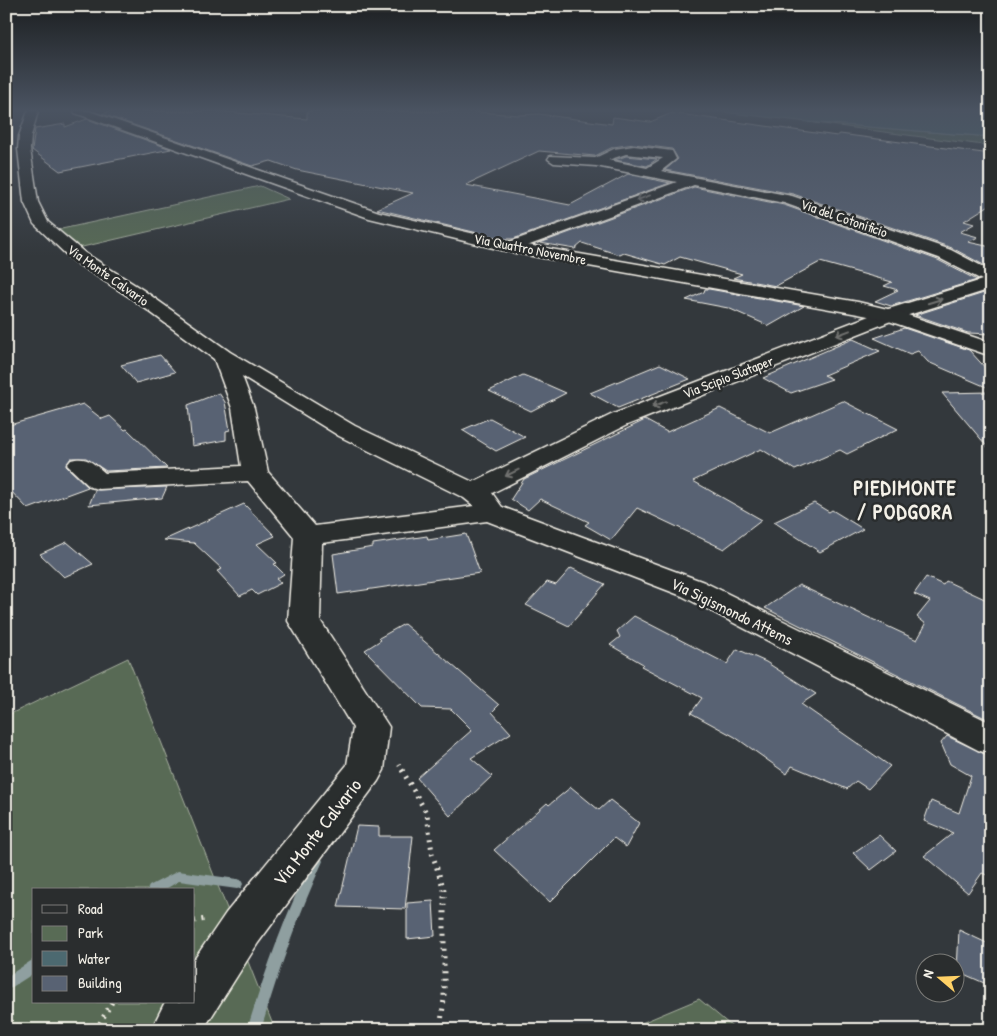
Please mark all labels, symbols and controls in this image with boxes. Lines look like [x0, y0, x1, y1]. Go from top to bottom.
one-way arrow [636, 194, 652, 203]
street label: Via del Cotonificio [798, 194, 890, 241]
street label: Via Quattro Novembre [472, 228, 588, 269]
street label: Via Monte Calvario [64, 239, 153, 310]
one-way arrow [927, 295, 943, 305]
one-way arrow [836, 329, 851, 338]
street label: Via Scipio Slataper [680, 350, 777, 403]
one-way arrow [652, 400, 667, 409]
one-way arrow [505, 468, 520, 478]
district label: PIEDIMONTE / PODGORA [853, 473, 957, 526]
street label: Via Sigismondo Attems [667, 572, 797, 650]
street label: Via Monte Calvario [267, 773, 367, 891]
legend [32, 888, 195, 1004]
text: Road [78, 898, 103, 919]
text: Park [78, 922, 103, 943]
text: Water [78, 948, 110, 969]
north arrow [914, 954, 964, 1004]
text: N [917, 966, 938, 980]
text: Building [78, 972, 122, 993]

